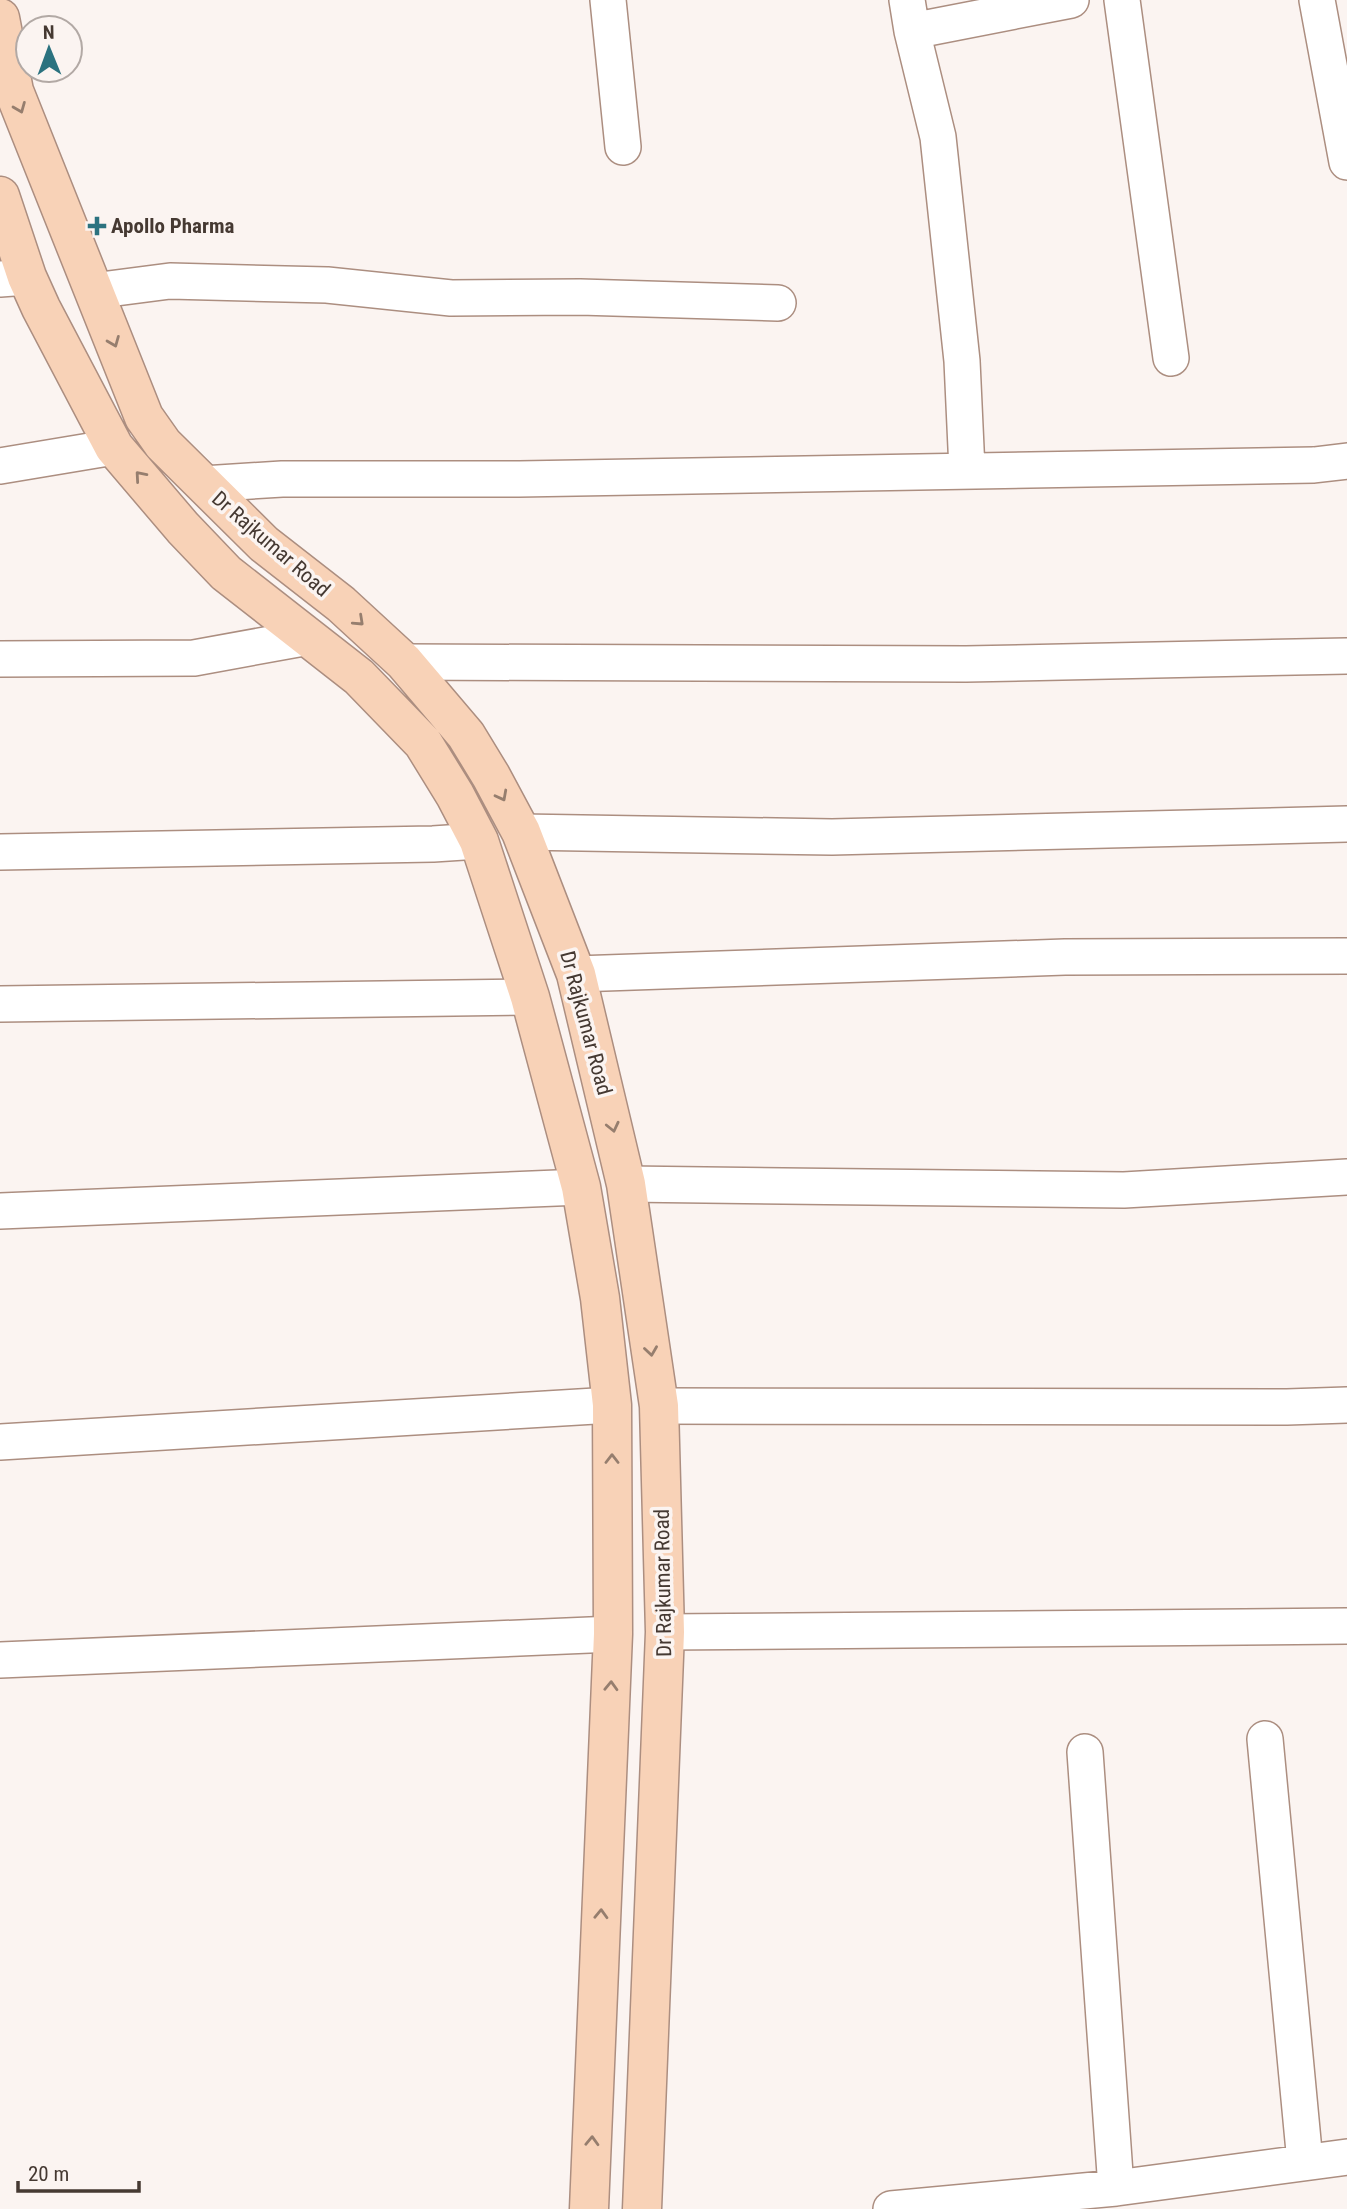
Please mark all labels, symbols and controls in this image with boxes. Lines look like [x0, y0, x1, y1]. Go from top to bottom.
north arrow [14, 14, 84, 84]
text: N [43, 21, 55, 44]
one-way arrow [12, 101, 26, 113]
place label: Apollo Pharma [111, 214, 234, 238]
marker: Apollo Pharma [89, 218, 105, 234]
one-way arrow [105, 336, 119, 348]
one-way arrow [136, 471, 148, 484]
street label: Dr Rajkumar Road [207, 486, 335, 602]
one-way arrow [351, 613, 364, 625]
one-way arrow [494, 789, 507, 801]
street label: Dr Rajkumar Road [555, 948, 617, 1098]
one-way arrow [605, 1120, 619, 1132]
one-way arrow [643, 1345, 658, 1357]
one-way arrow [604, 1453, 620, 1463]
street label: Dr Rajkumar Road [650, 1509, 676, 1657]
one-way arrow [603, 1680, 618, 1691]
one-way arrow [594, 1908, 609, 1919]
one-way arrow [584, 2135, 599, 2146]
scale bar [18, 2150, 138, 2194]
text: 20 m [28, 2162, 69, 2186]

